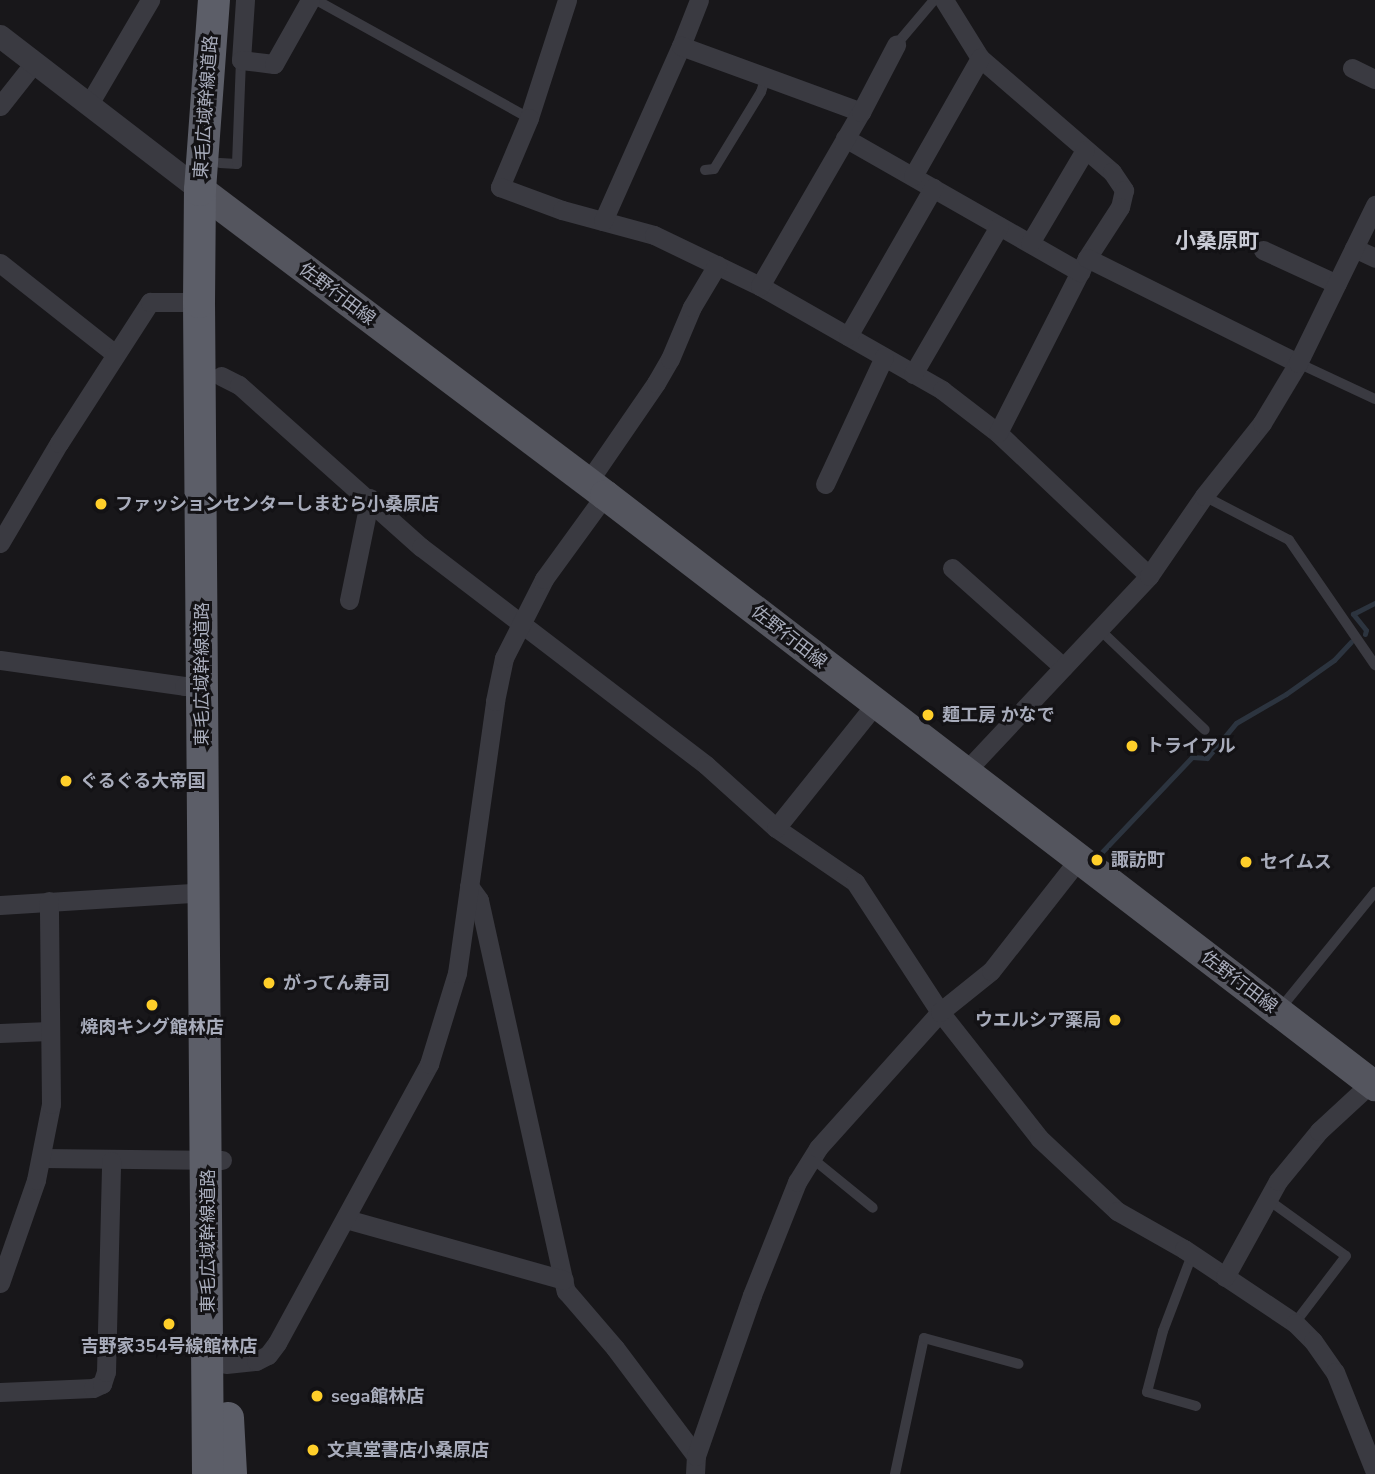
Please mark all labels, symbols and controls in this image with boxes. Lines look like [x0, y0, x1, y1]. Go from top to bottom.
street label: 東毛広域幹線道路 [190, 34, 222, 180]
district label: 小桑原町 [1175, 228, 1259, 254]
street label: 佐野行田線 [295, 258, 379, 330]
place label: ファッションセンターしまむら小桑原店 [115, 493, 439, 515]
marker: ファッションセンターしまむら小桑原店 [93, 496, 109, 512]
street label: 佐野行田線 [747, 601, 831, 673]
street label: 東毛広域幹線道路 [191, 602, 213, 746]
place label: 麺工房 かなで [942, 704, 1055, 726]
marker: 麺工房 かなで [920, 707, 936, 723]
place label: トライアル [1146, 735, 1236, 757]
marker: トライアル [1124, 738, 1140, 754]
place label: ぐるぐる大帝国 [80, 770, 206, 792]
marker: ぐるぐる大帝国 [58, 773, 74, 789]
place label: 諏訪町 [1111, 849, 1165, 871]
place label: セイムス [1260, 851, 1332, 873]
marker: 諏訪町 [1089, 852, 1105, 868]
marker: セイムス [1238, 854, 1254, 870]
street label: 佐野行田線 [1197, 946, 1281, 1018]
place label: がってん寿司 [283, 972, 391, 994]
marker: がってん寿司 [261, 975, 277, 991]
marker: 焼肉キング館林店 [144, 997, 160, 1013]
place label: ウエルシア薬局 [975, 1009, 1101, 1031]
marker: ウエルシア薬局 [1107, 1012, 1123, 1028]
place label: 焼肉キング館林店 [80, 1016, 224, 1038]
street label: 東毛広域幹線道路 [197, 1169, 219, 1313]
marker: 吉野家354号線館林店 [161, 1316, 177, 1332]
place label: 吉野家354号線館林店 [81, 1335, 257, 1357]
place label: sega館林店 [331, 1385, 424, 1407]
marker: sega館林店 [309, 1388, 325, 1404]
place label: 文真堂書店小桑原店 [327, 1439, 489, 1461]
marker: 文真堂書店小桑原店 [305, 1442, 321, 1458]

